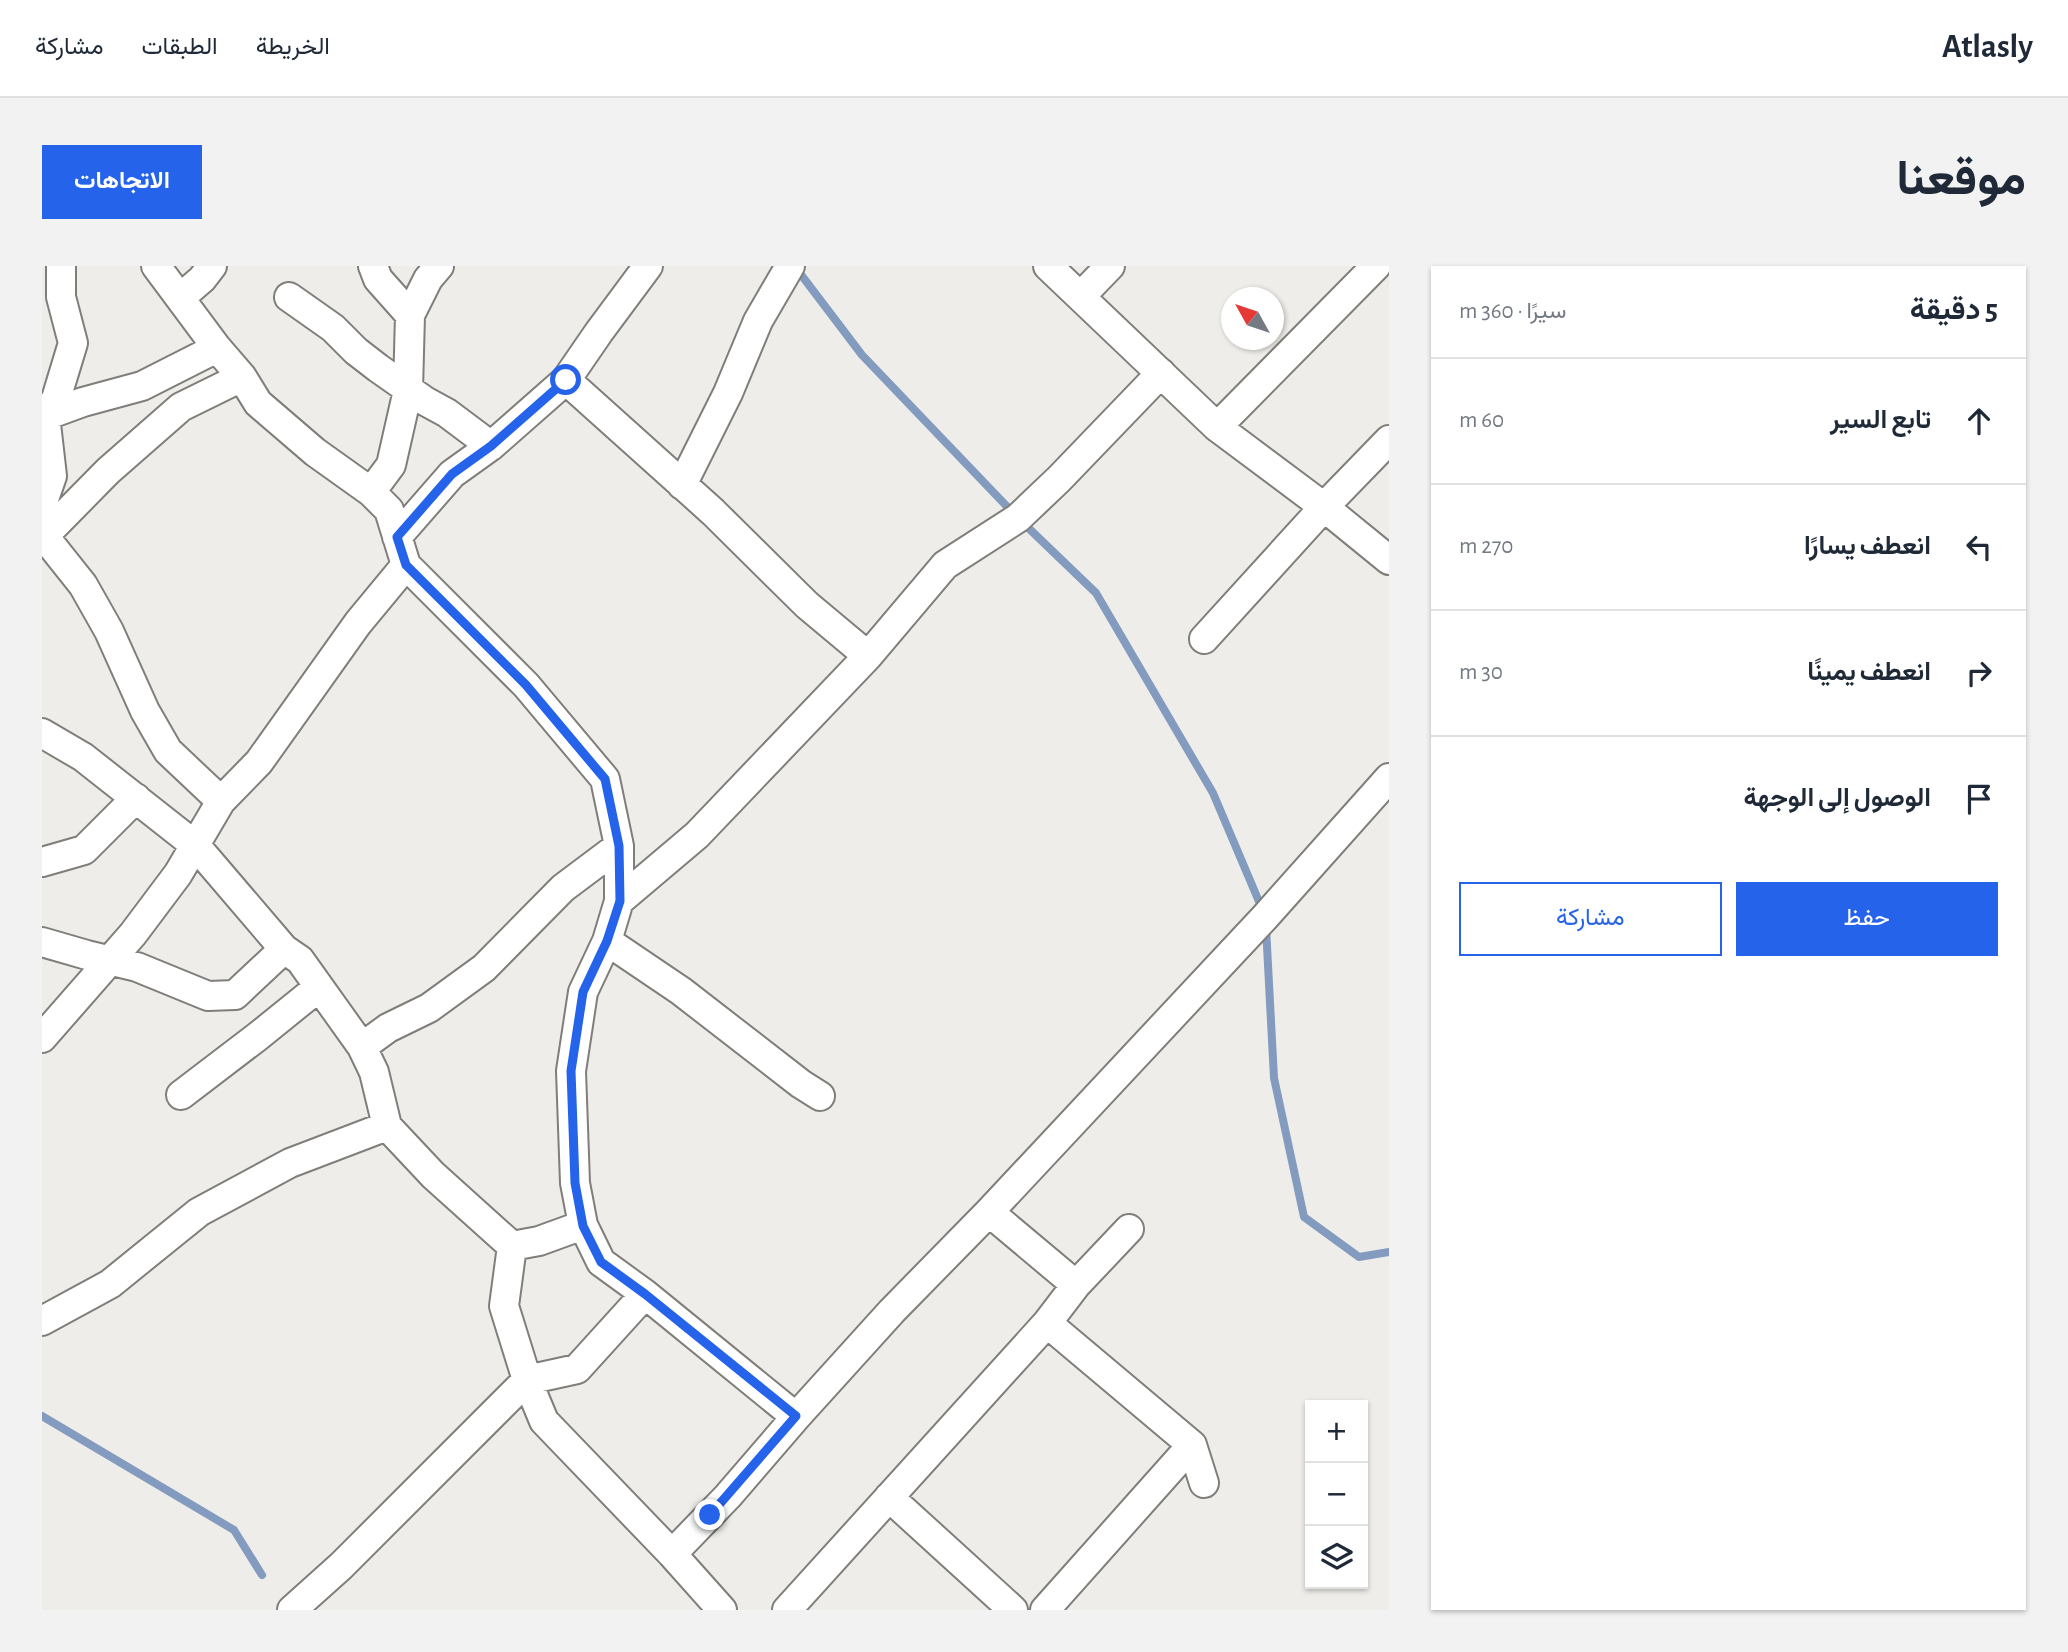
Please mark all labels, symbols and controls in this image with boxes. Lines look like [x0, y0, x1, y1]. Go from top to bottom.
text: Atlasly [1942, 31, 2033, 64]
text: مشاركة [35, 35, 103, 59]
text: الطبقات [141, 35, 218, 59]
text: الخريطة [256, 35, 330, 59]
button: الاتجاهات [42, 145, 202, 219]
text: موقعنا [1896, 155, 2026, 204]
north arrow [1221, 287, 1284, 350]
text: 5 دقيقة [1910, 295, 1998, 325]
text: سيرًا · 360 m [1459, 300, 1566, 323]
route start [550, 364, 581, 395]
icon: ahead [1960, 402, 1998, 440]
text: تابع السير [1830, 407, 1931, 433]
text: 60 m [1459, 409, 1504, 432]
icon: left [1960, 528, 1998, 566]
text: انعطف يسارًا [1804, 533, 1931, 559]
text: 270 m [1459, 535, 1513, 558]
icon: right [1960, 654, 1998, 692]
text: انعطف يمينًا [1807, 659, 1931, 685]
text: 30 m [1459, 661, 1503, 684]
icon: arrive [1960, 780, 1998, 818]
text: الوصول إلى الوجهة [1743, 785, 1931, 811]
button: مشاركة [1459, 882, 1722, 956]
button: حفظ [1736, 882, 1998, 956]
map controls [1305, 1400, 1368, 1589]
button: + [1305, 1400, 1368, 1463]
button: − [1305, 1463, 1368, 1526]
route end [694, 1499, 725, 1530]
button: layers [1305, 1526, 1368, 1589]

